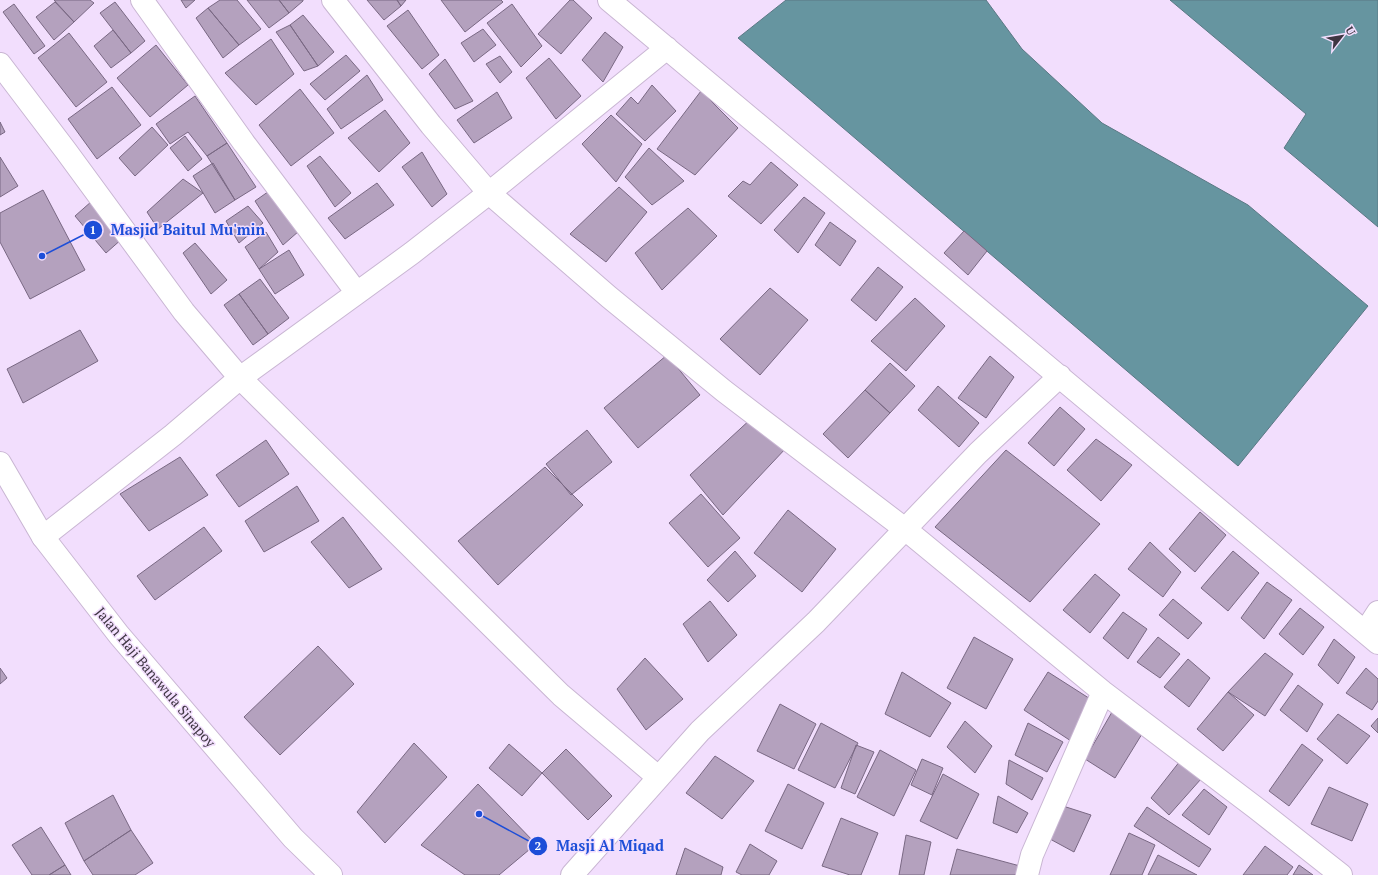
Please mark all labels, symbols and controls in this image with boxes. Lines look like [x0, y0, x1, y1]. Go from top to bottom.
north arrow [1322, 16, 1362, 56]
text: U [1343, 24, 1359, 38]
callout: Masjid Baitul Mu'min [83, 216, 274, 243]
text: Masjid Baitul Mu'min [111, 219, 266, 239]
text: 1 [90, 222, 96, 237]
street label: Jalan Haji Banawula Sinapoy [92, 603, 221, 752]
callout: Masji Al Miqad [528, 832, 672, 859]
text: Masji Al Miqad [556, 835, 664, 855]
text: 2 [535, 838, 542, 853]

